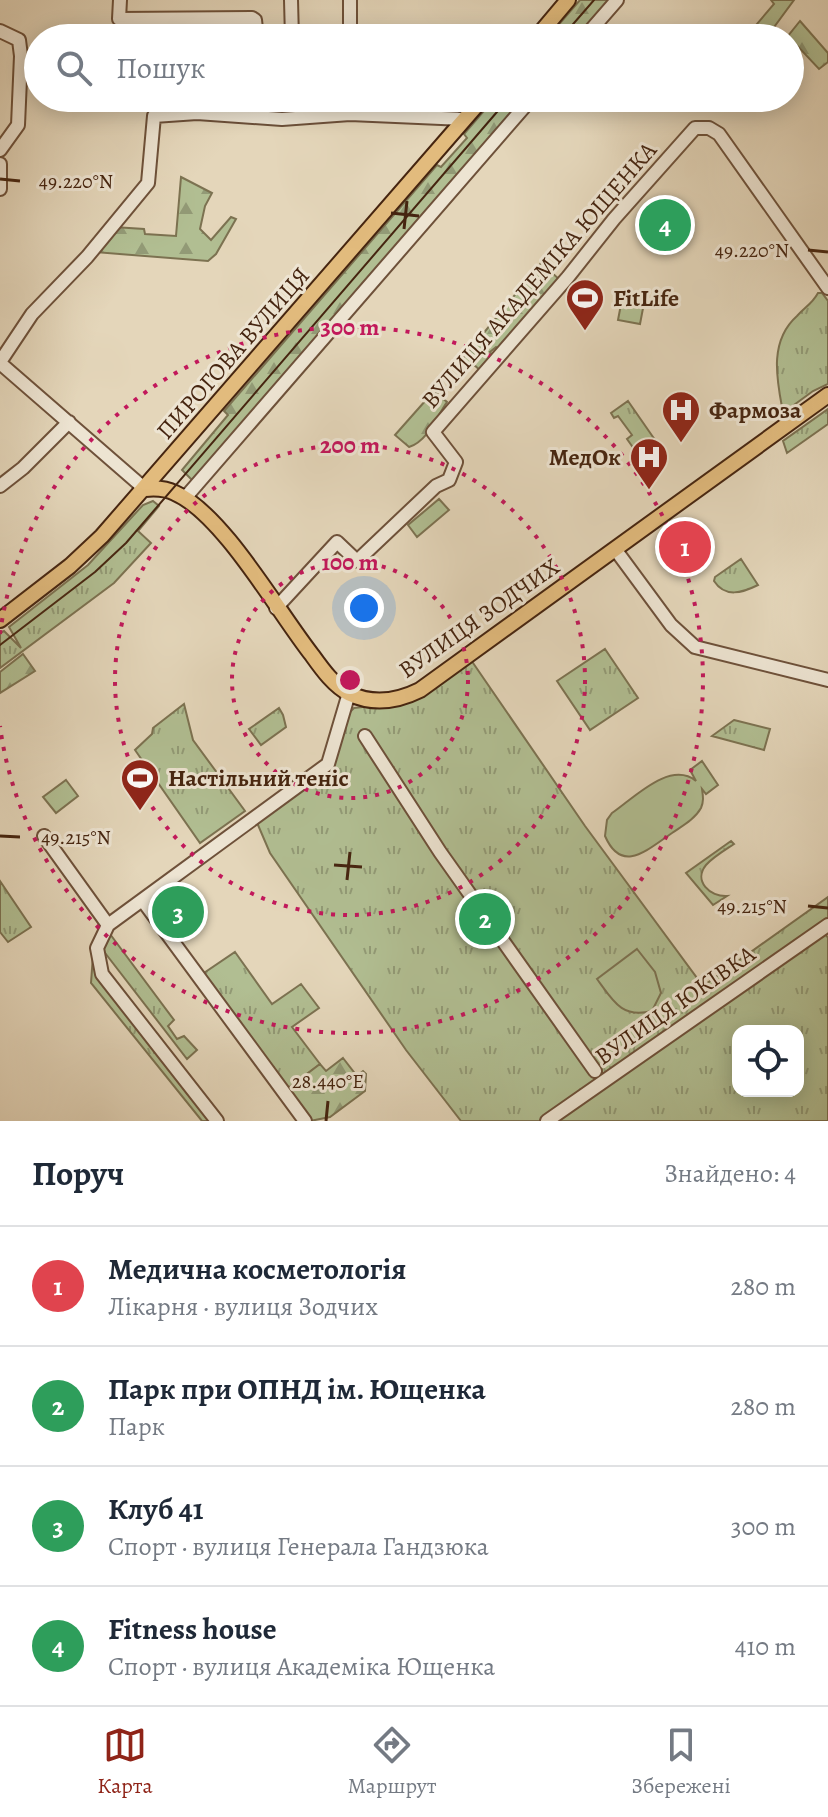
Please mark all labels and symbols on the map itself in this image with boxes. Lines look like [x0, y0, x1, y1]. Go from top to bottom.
street label: ВУЛИЦЯ АКАДЕМІКА ЮЩЕНКА [414, 134, 664, 415]
text: 49.220°N [39, 168, 113, 195]
pin: 4 [639, 195, 691, 255]
text: 49.220°N [715, 237, 789, 264]
street label: ПИРОГОВА ВУЛИЦЯ [149, 260, 317, 446]
sports icon: FitLife [564, 277, 606, 332]
place label: FitLife [613, 282, 679, 314]
text: 300 m [321, 311, 379, 343]
hospital icon: Фармоза [660, 389, 702, 444]
place label: Фармоза [709, 394, 802, 426]
text: 200 m [320, 429, 380, 461]
hospital icon: МедОк [628, 436, 670, 491]
place label: МедОк [549, 441, 621, 473]
pin: 1 [659, 517, 711, 577]
text: 100 m [321, 546, 379, 578]
street label: ВУЛИЦЯ ЗОДЧИХ [392, 550, 566, 685]
your location [344, 588, 384, 628]
centre of rings [336, 666, 364, 694]
sports icon: Настільний теніс [119, 757, 161, 812]
place label: Настільний теніс [168, 762, 349, 794]
text: 49.215°N [41, 824, 111, 851]
pin: 3 [152, 882, 204, 942]
pin: 2 [459, 889, 511, 949]
text: 49.215°N [717, 893, 787, 920]
street label: ВУЛИЦЯ ЮКІВКА [589, 937, 762, 1072]
text: 28.440°E [292, 1068, 364, 1095]

